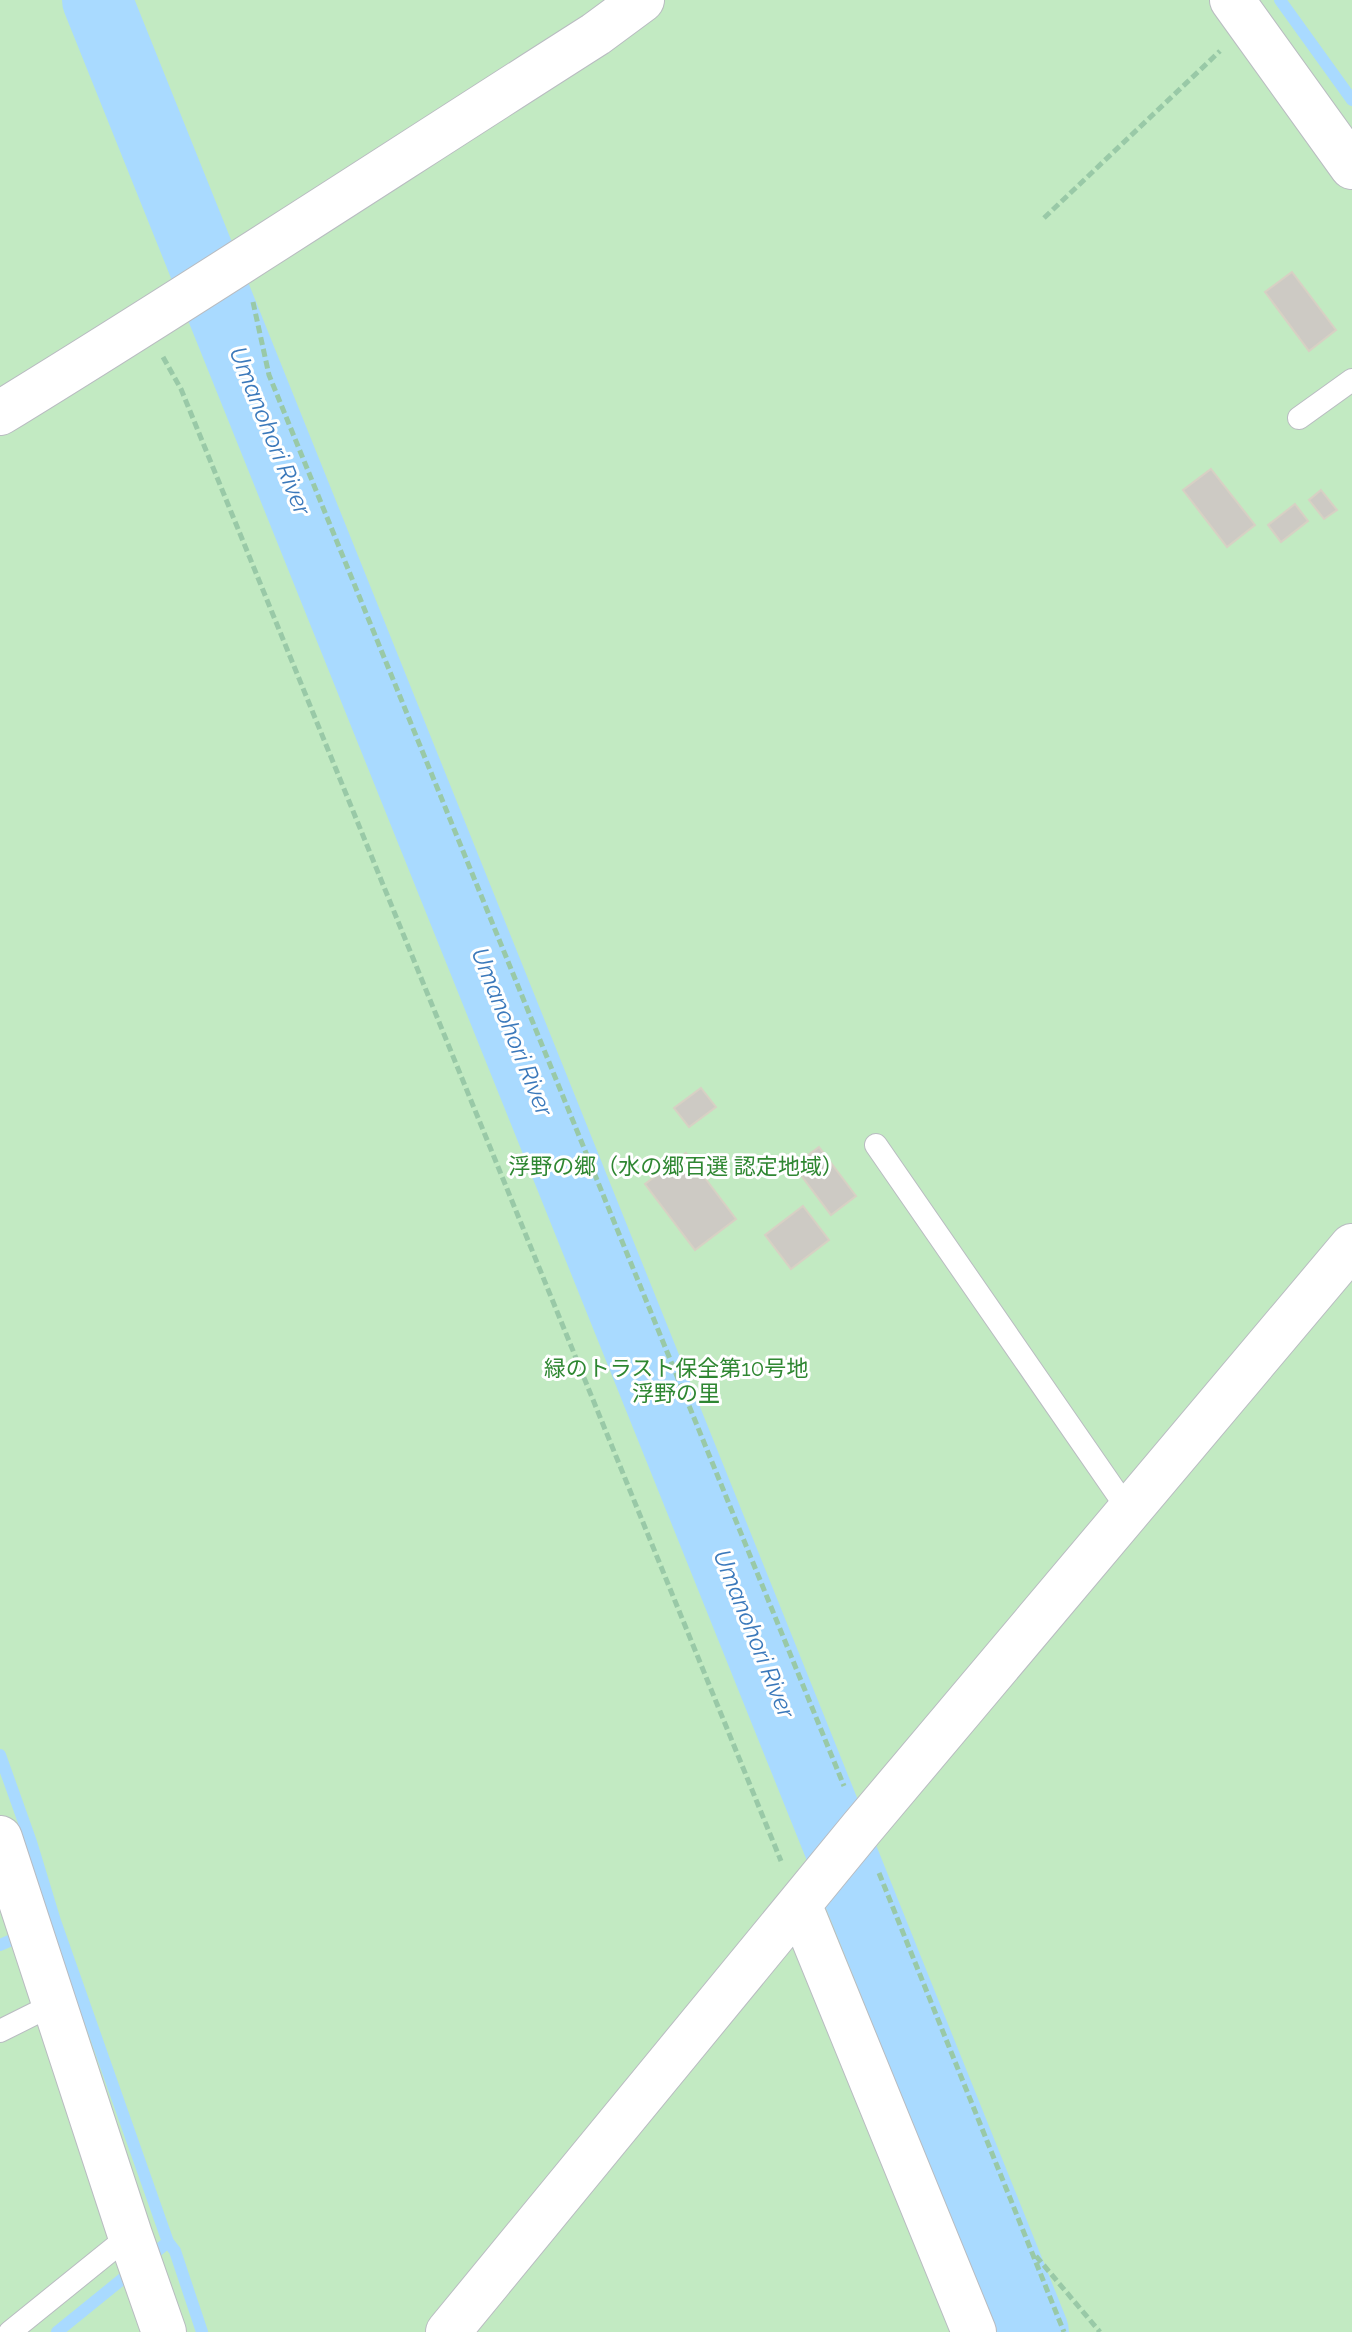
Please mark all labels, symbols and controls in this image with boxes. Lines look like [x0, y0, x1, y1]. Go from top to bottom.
water label: Umanohori River [223, 342, 318, 520]
water label: Umanohori River [465, 943, 560, 1121]
park label: 浮野の郷（水の郷百選 認定地域） [508, 1153, 844, 1179]
park label: 緑のトラスト保全第10号地 浮野の里 [544, 1355, 808, 1406]
water label: Umanohori River [707, 1545, 802, 1723]

